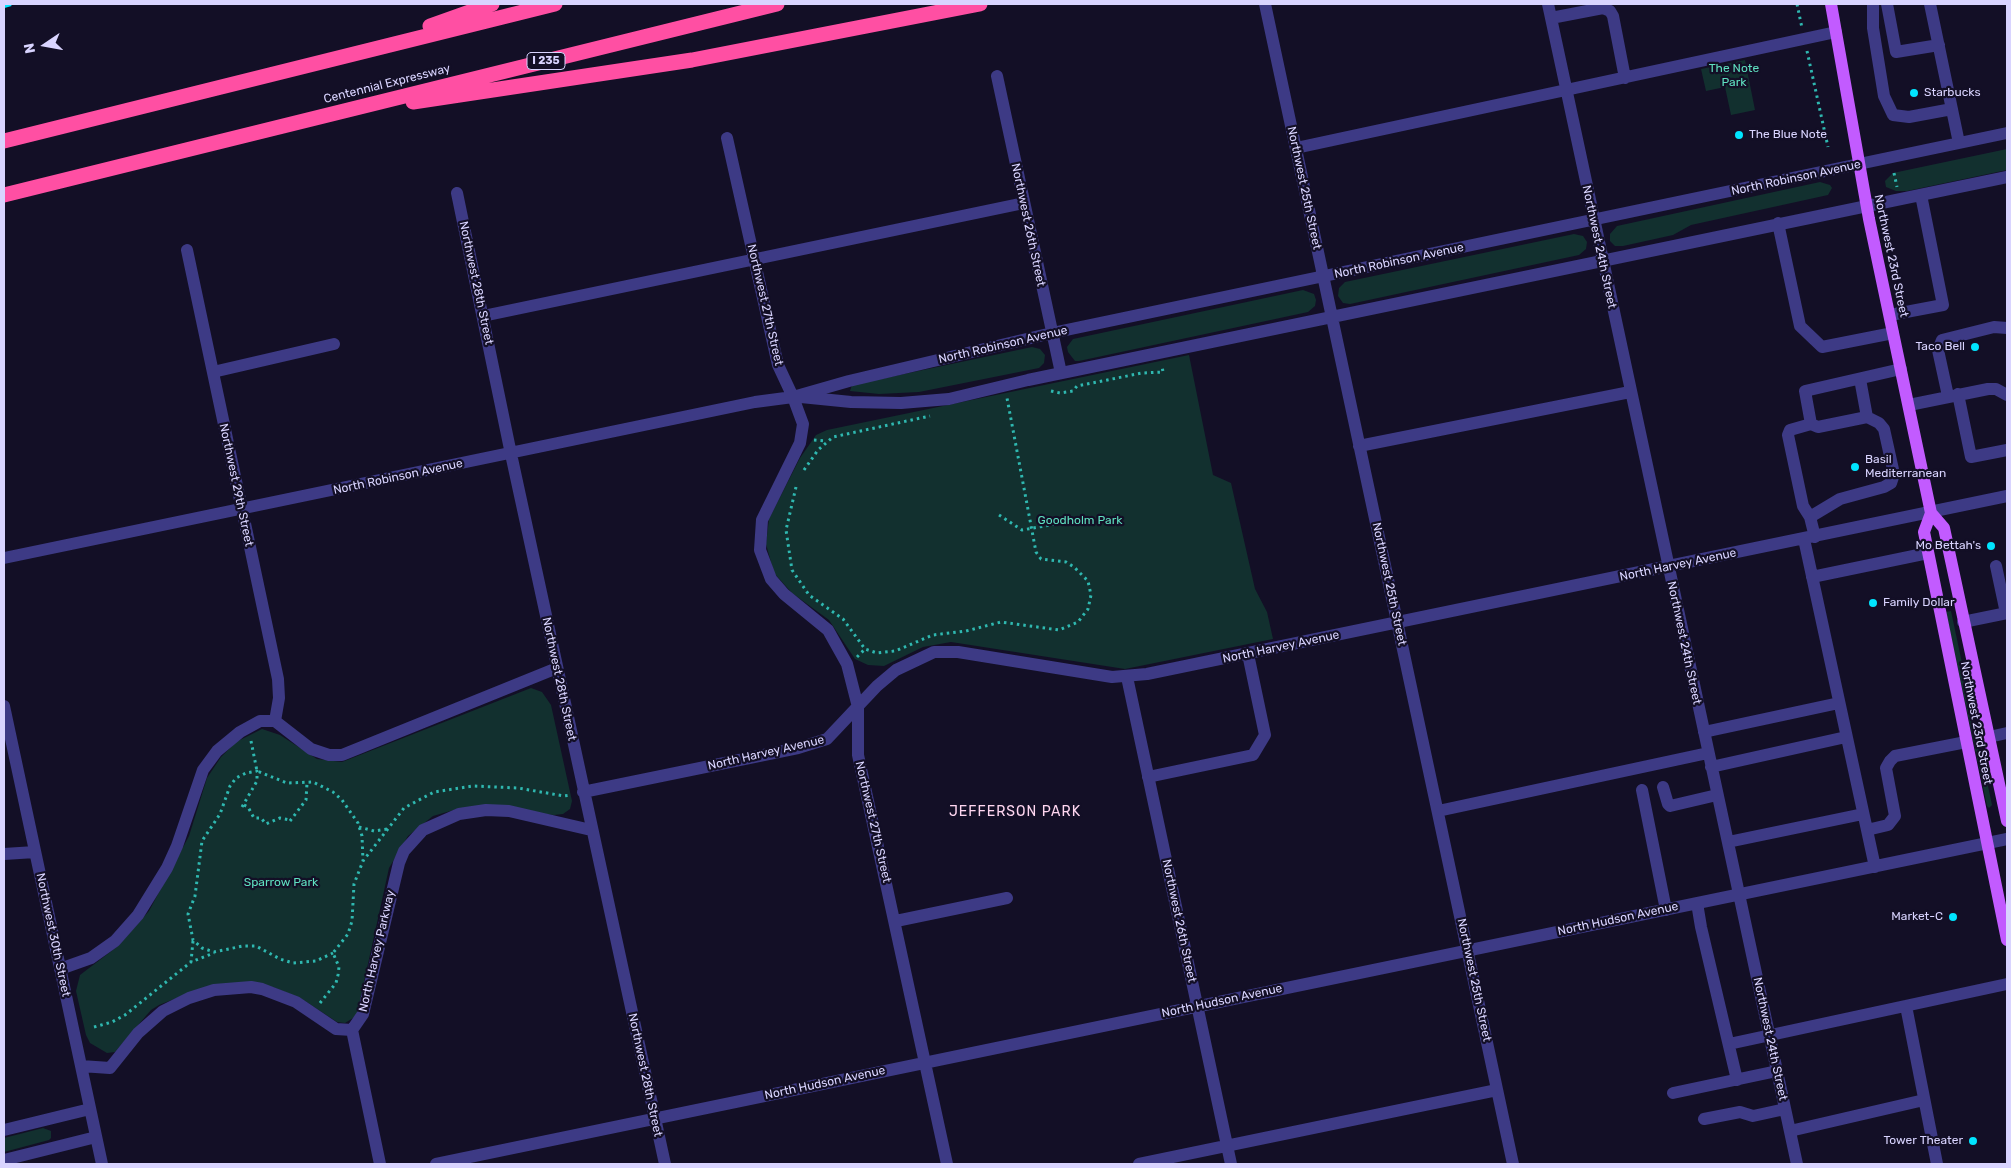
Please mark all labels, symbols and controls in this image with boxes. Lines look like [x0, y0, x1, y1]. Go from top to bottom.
north arrow [20, 20, 70, 70]
text: N [20, 42, 39, 55]
road number: I 235 [527, 52, 565, 70]
street label: Centennial Expressway [322, 61, 452, 107]
park label: The Note Park [1709, 62, 1759, 90]
place label: Starbucks [1924, 86, 1981, 100]
marker: Starbucks [1908, 87, 1920, 99]
street label: Northwest 25th Street [1284, 125, 1324, 251]
place label: The Blue Note [1749, 128, 1827, 142]
marker: The Blue Note [1733, 129, 1745, 141]
street label: North Robinson Avenue [1730, 157, 1862, 199]
street label: Northwest 26th Street [1008, 162, 1048, 288]
street label: Northwest 24th Street [1579, 184, 1619, 310]
street label: Northwest 23rd Street [1871, 193, 1911, 319]
street label: Northwest 28th Street [456, 220, 496, 346]
street label: North Robinson Avenue [1333, 240, 1465, 282]
street label: Northwest 27th Street [744, 243, 786, 367]
street label: North Robinson Avenue [937, 323, 1069, 367]
place label: Taco Bell [1916, 340, 1965, 354]
marker: Taco Bell [1969, 341, 1981, 353]
street label: Northwest 29th Street [216, 422, 256, 548]
place label: Basil Mediterranean [1865, 453, 1946, 481]
street label: North Robinson Avenue [332, 456, 464, 498]
marker: Basil Mediterranean [1849, 461, 1861, 473]
park label: Goodholm Park [1038, 514, 1122, 528]
street label: Northwest 25th Street [1369, 521, 1409, 647]
place label: Mo Bettah's [1916, 539, 1981, 553]
marker: Mo Bettah's [1985, 540, 1997, 552]
street label: North Harvey Avenue [1618, 546, 1738, 584]
street label: Northwest 24th Street [1664, 580, 1704, 706]
place label: Family Dollar [1883, 596, 1955, 610]
marker: Family Dollar [1867, 597, 1879, 609]
street label: Northwest 28th Street [539, 616, 579, 742]
street label: North Harvey Avenue [1221, 628, 1341, 666]
street label: Northwest 23rd Street [1957, 660, 1995, 786]
street label: North Harvey Avenue [706, 733, 826, 773]
street label: Northwest 27th Street [852, 760, 894, 884]
district label: JEFFERSON PARK [947, 804, 1083, 820]
street label: Northwest 26th Street [1159, 858, 1199, 984]
street label: Northwest 30th Street [33, 872, 73, 998]
park label: Sparrow Park [244, 876, 318, 890]
street label: North Harvey Parkway [356, 889, 398, 1013]
street label: North Hudson Avenue [1556, 899, 1680, 939]
place label: Market-C [1891, 910, 1943, 924]
marker: Market-C [1947, 911, 1959, 923]
street label: Northwest 25th Street [1454, 917, 1494, 1043]
street label: Northwest 24th Street [1750, 976, 1790, 1102]
street label: North Hudson Avenue [1160, 981, 1284, 1021]
street label: Northwest 28th Street [625, 1012, 665, 1138]
street label: North Hudson Avenue [763, 1063, 887, 1103]
place label: Tower Theater [1884, 1134, 1963, 1148]
marker: Tower Theater [1967, 1135, 1979, 1147]

